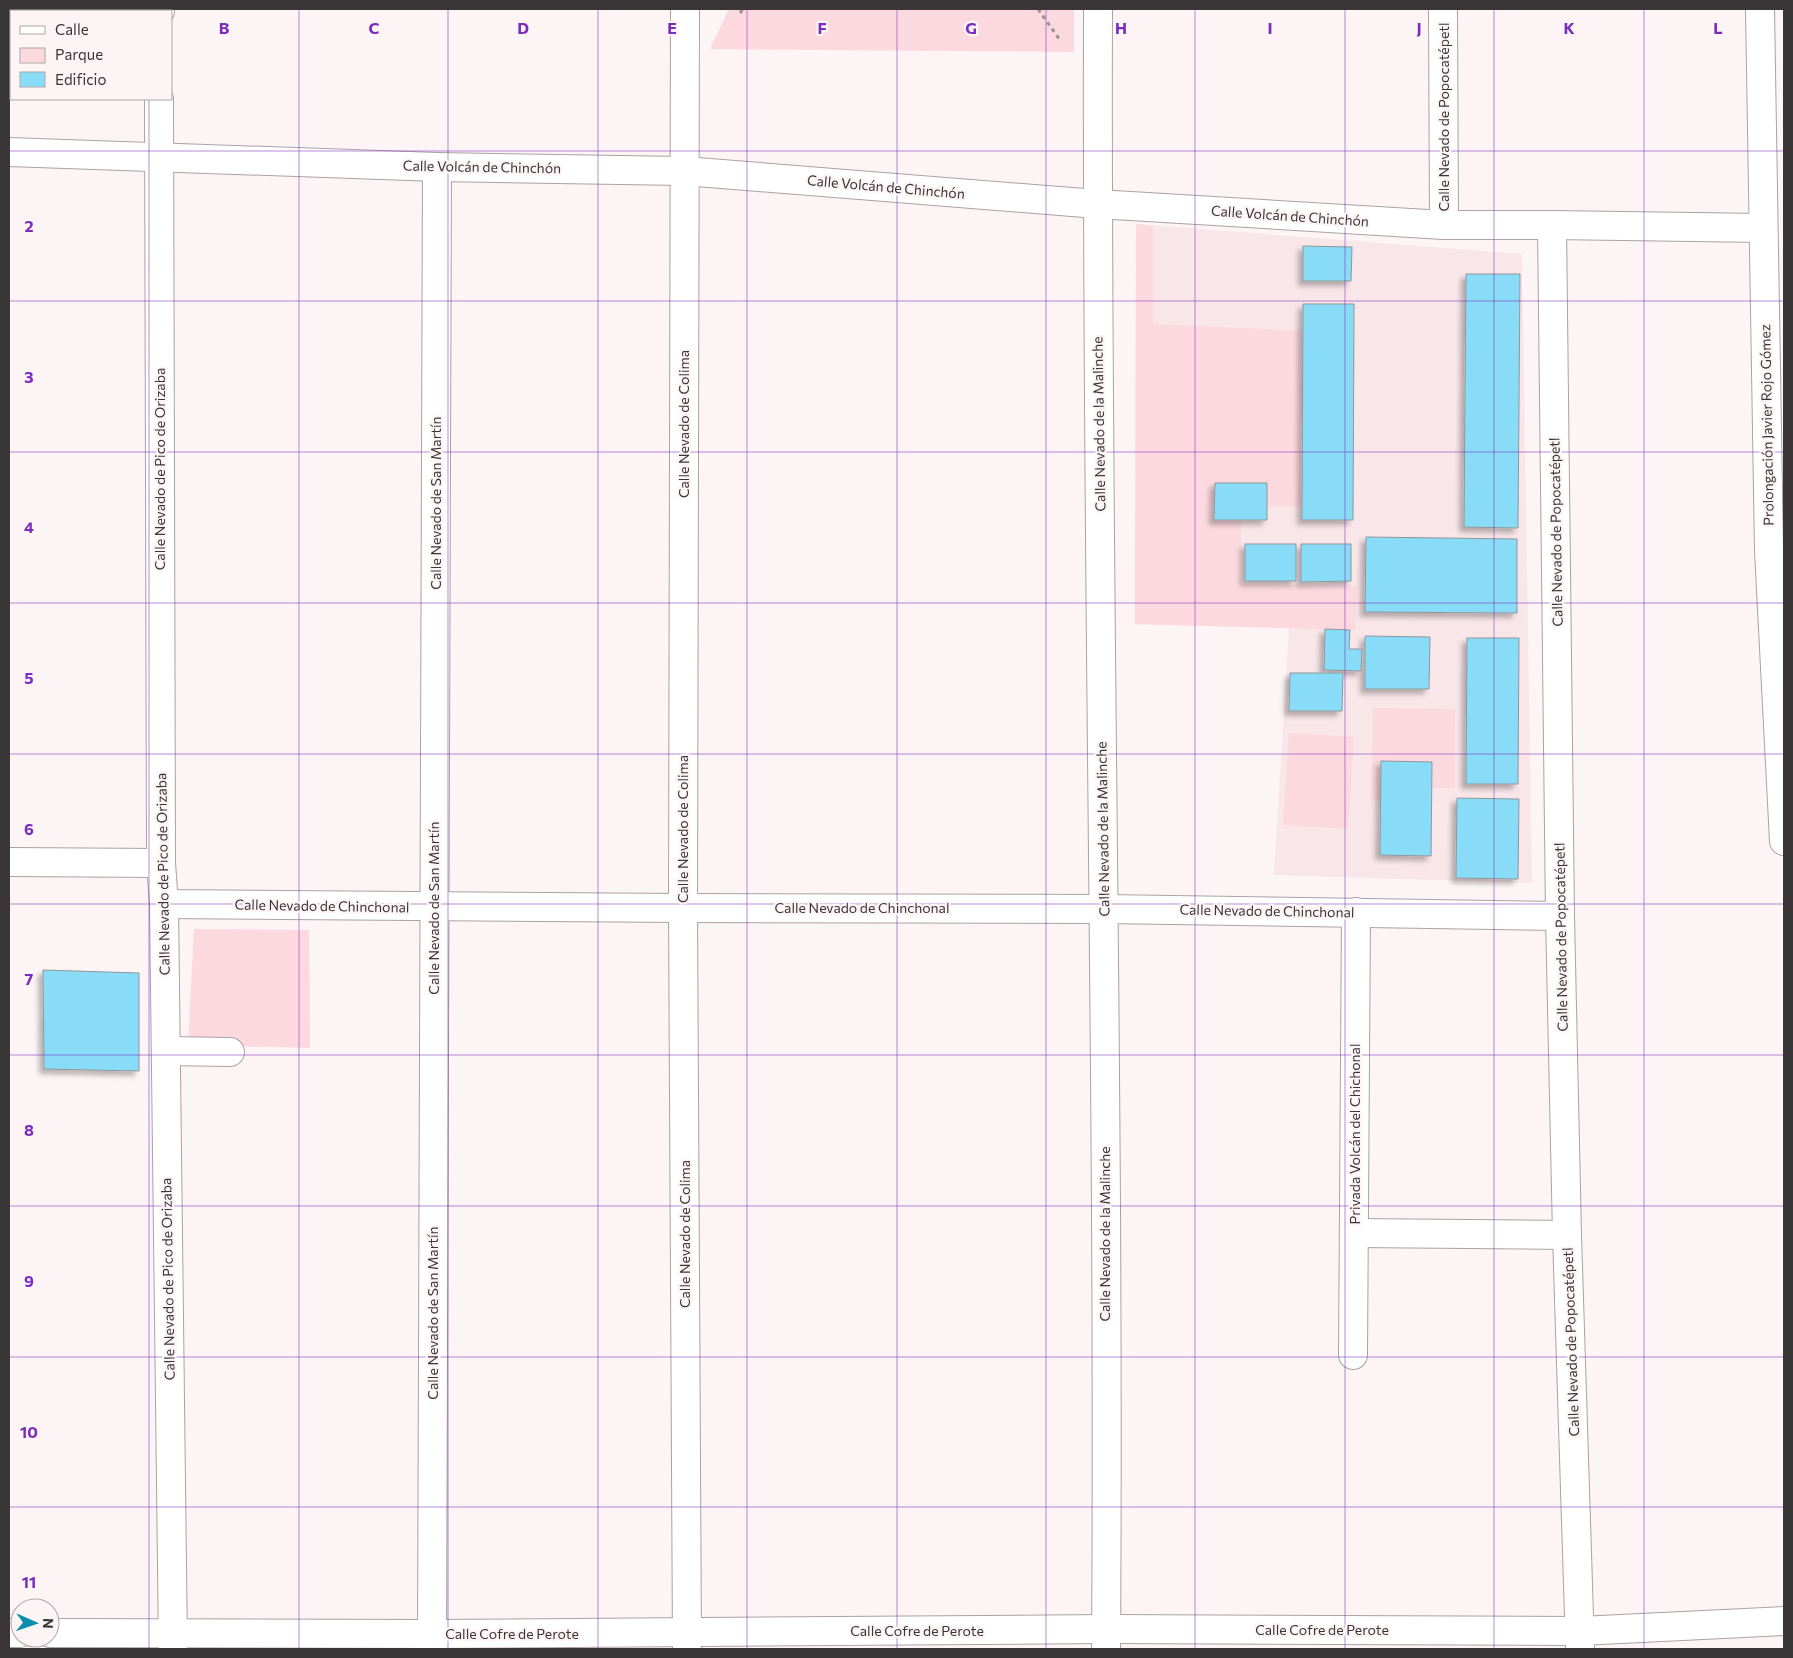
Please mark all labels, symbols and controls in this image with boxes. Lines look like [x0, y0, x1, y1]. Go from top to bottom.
legend [10, 10, 172, 100]
text: B [219, 18, 230, 37]
text: C [369, 18, 380, 37]
text: D [517, 18, 529, 37]
text: E [667, 18, 677, 37]
text: F [817, 18, 827, 37]
text: G [965, 18, 977, 37]
text: H [1115, 18, 1127, 37]
text: I [1267, 18, 1273, 37]
text: J [1416, 18, 1422, 37]
text: K [1563, 18, 1575, 37]
text: L [1713, 18, 1723, 37]
text: Calle [55, 20, 89, 38]
street label: Calle Nevado de Popocatépetl [1435, 22, 1452, 212]
text: Parque [55, 45, 103, 63]
text: Edificio [55, 70, 106, 88]
street label: Calle Volcán de Chinchón [403, 157, 561, 176]
street label: Calle Volcán de Chinchón [806, 171, 966, 202]
street label: Calle Volcán de Chinchón [1211, 202, 1370, 229]
text: 2 [24, 216, 34, 235]
street label: Prolongación Javier Rojo Gómez [1756, 324, 1777, 526]
street label: Calle Nevado de la Malinche [1088, 336, 1109, 512]
street label: Calle Nevado de Colima [675, 350, 692, 498]
text: 3 [24, 367, 34, 386]
street label: Calle Nevado de Pico de Orizaba [151, 368, 168, 570]
street label: Calle Nevado de San Martín [427, 416, 444, 590]
street label: Calle Nevado de Popocatépetl [1545, 437, 1566, 627]
text: 4 [24, 517, 34, 536]
text: 5 [24, 668, 34, 687]
street label: Calle Nevado de la Malinche [1092, 741, 1113, 917]
street label: Calle Nevado de Colima [674, 755, 691, 903]
street label: Calle Nevado de Pico de Orizaba [152, 773, 173, 975]
text: 6 [24, 819, 34, 838]
street label: Calle Nevado de San Martín [425, 821, 442, 995]
street label: Calle Nevado de Popocatépetl [1550, 842, 1571, 1032]
street label: Calle Nevado de Chinchonal [234, 895, 410, 916]
street label: Calle Nevado de Chinchonal [775, 899, 949, 916]
street label: Calle Nevado de Chinchonal [1179, 900, 1355, 921]
text: 7 [25, 969, 34, 988]
street label: Privada Volcán del Chichonal [1346, 1044, 1363, 1225]
text: 8 [24, 1120, 34, 1139]
street label: Calle Nevado de la Malinche [1096, 1146, 1113, 1322]
street label: Calle Nevado de Colima [676, 1160, 693, 1308]
street label: Calle Nevado de Pico de Orizaba [157, 1178, 178, 1380]
street label: Calle Nevado de San Martín [424, 1226, 441, 1400]
street label: Calle Nevado de Popocatépetl [1559, 1247, 1582, 1437]
text: 9 [24, 1271, 34, 1290]
text: 10 [20, 1422, 38, 1441]
text: 11 [22, 1572, 36, 1591]
north arrow [10, 1598, 60, 1648]
text: N [40, 1618, 57, 1629]
street label: Calle Cofre de Perote [1255, 1621, 1389, 1638]
street label: Calle Cofre de Perote [850, 1622, 984, 1639]
street label: Calle Cofre de Perote [445, 1625, 579, 1642]

